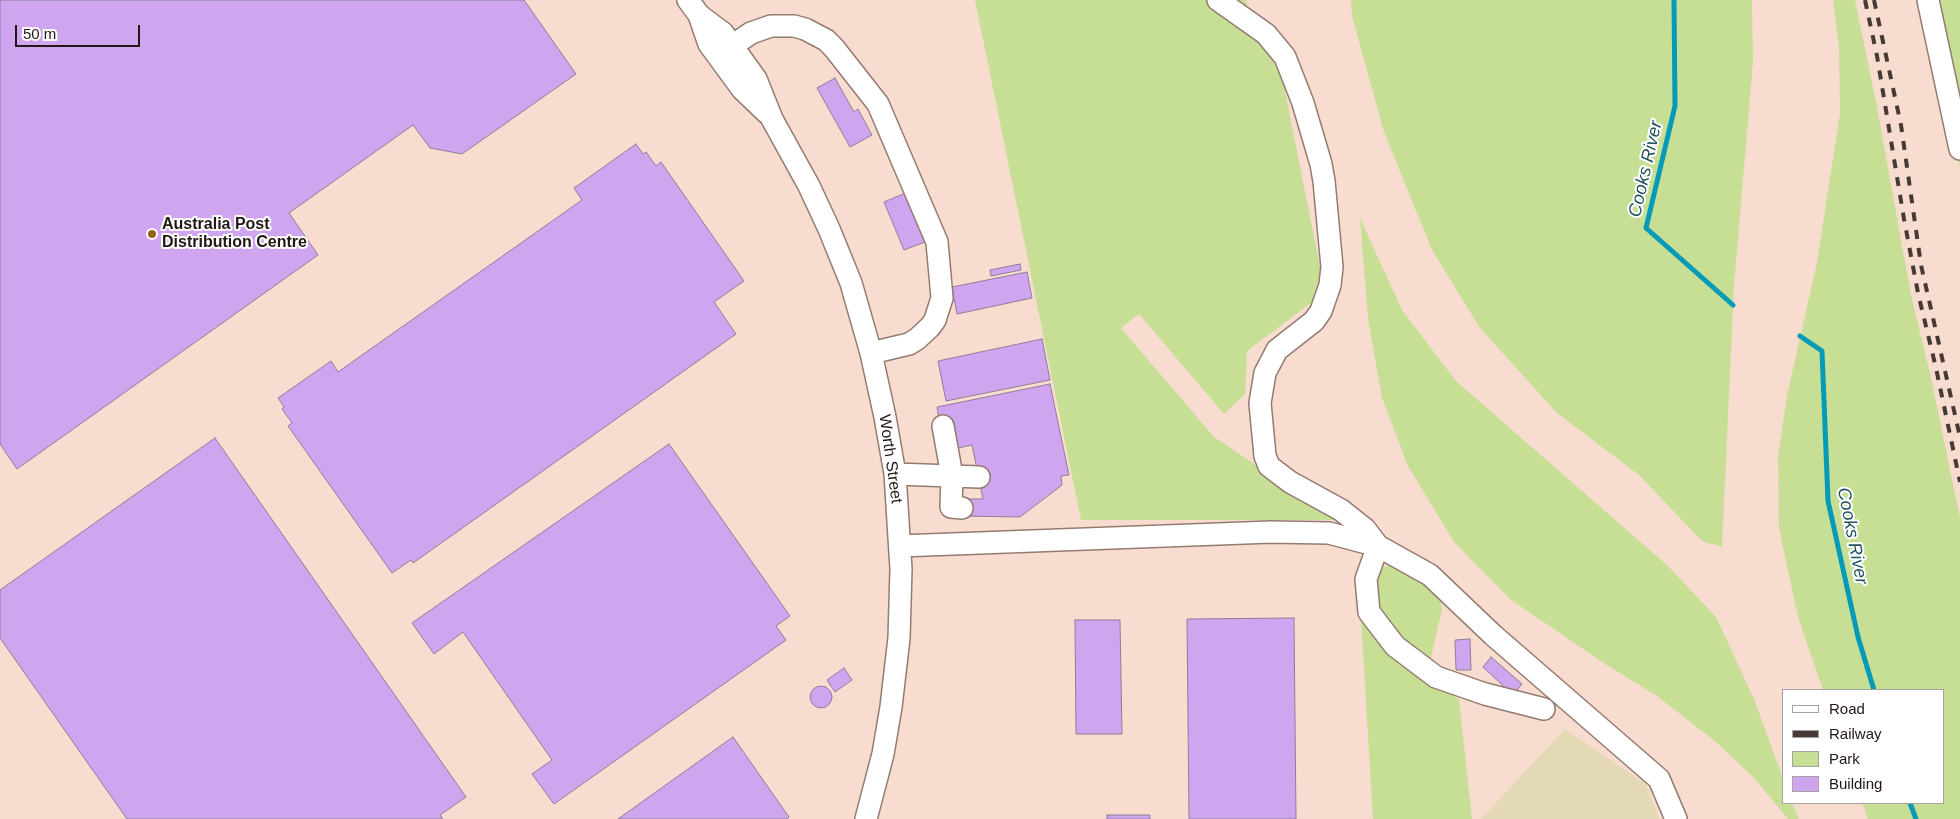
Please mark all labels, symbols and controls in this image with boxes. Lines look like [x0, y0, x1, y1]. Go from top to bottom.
scale bar [18, 15, 142, 47]
text: 50 m [23, 25, 56, 42]
water label: Cooks River [1624, 119, 1668, 219]
place label: Australia Post Distribution Centre [162, 215, 307, 253]
marker: Australia Post Distribution Centre [146, 228, 158, 240]
street label: Worth Street [874, 413, 906, 505]
water label: Cooks River [1832, 486, 1872, 586]
legend [1782, 689, 1945, 804]
text: Road [1829, 700, 1865, 717]
text: Railway [1829, 725, 1882, 742]
text: Park [1829, 750, 1860, 767]
text: Building [1829, 775, 1882, 792]

